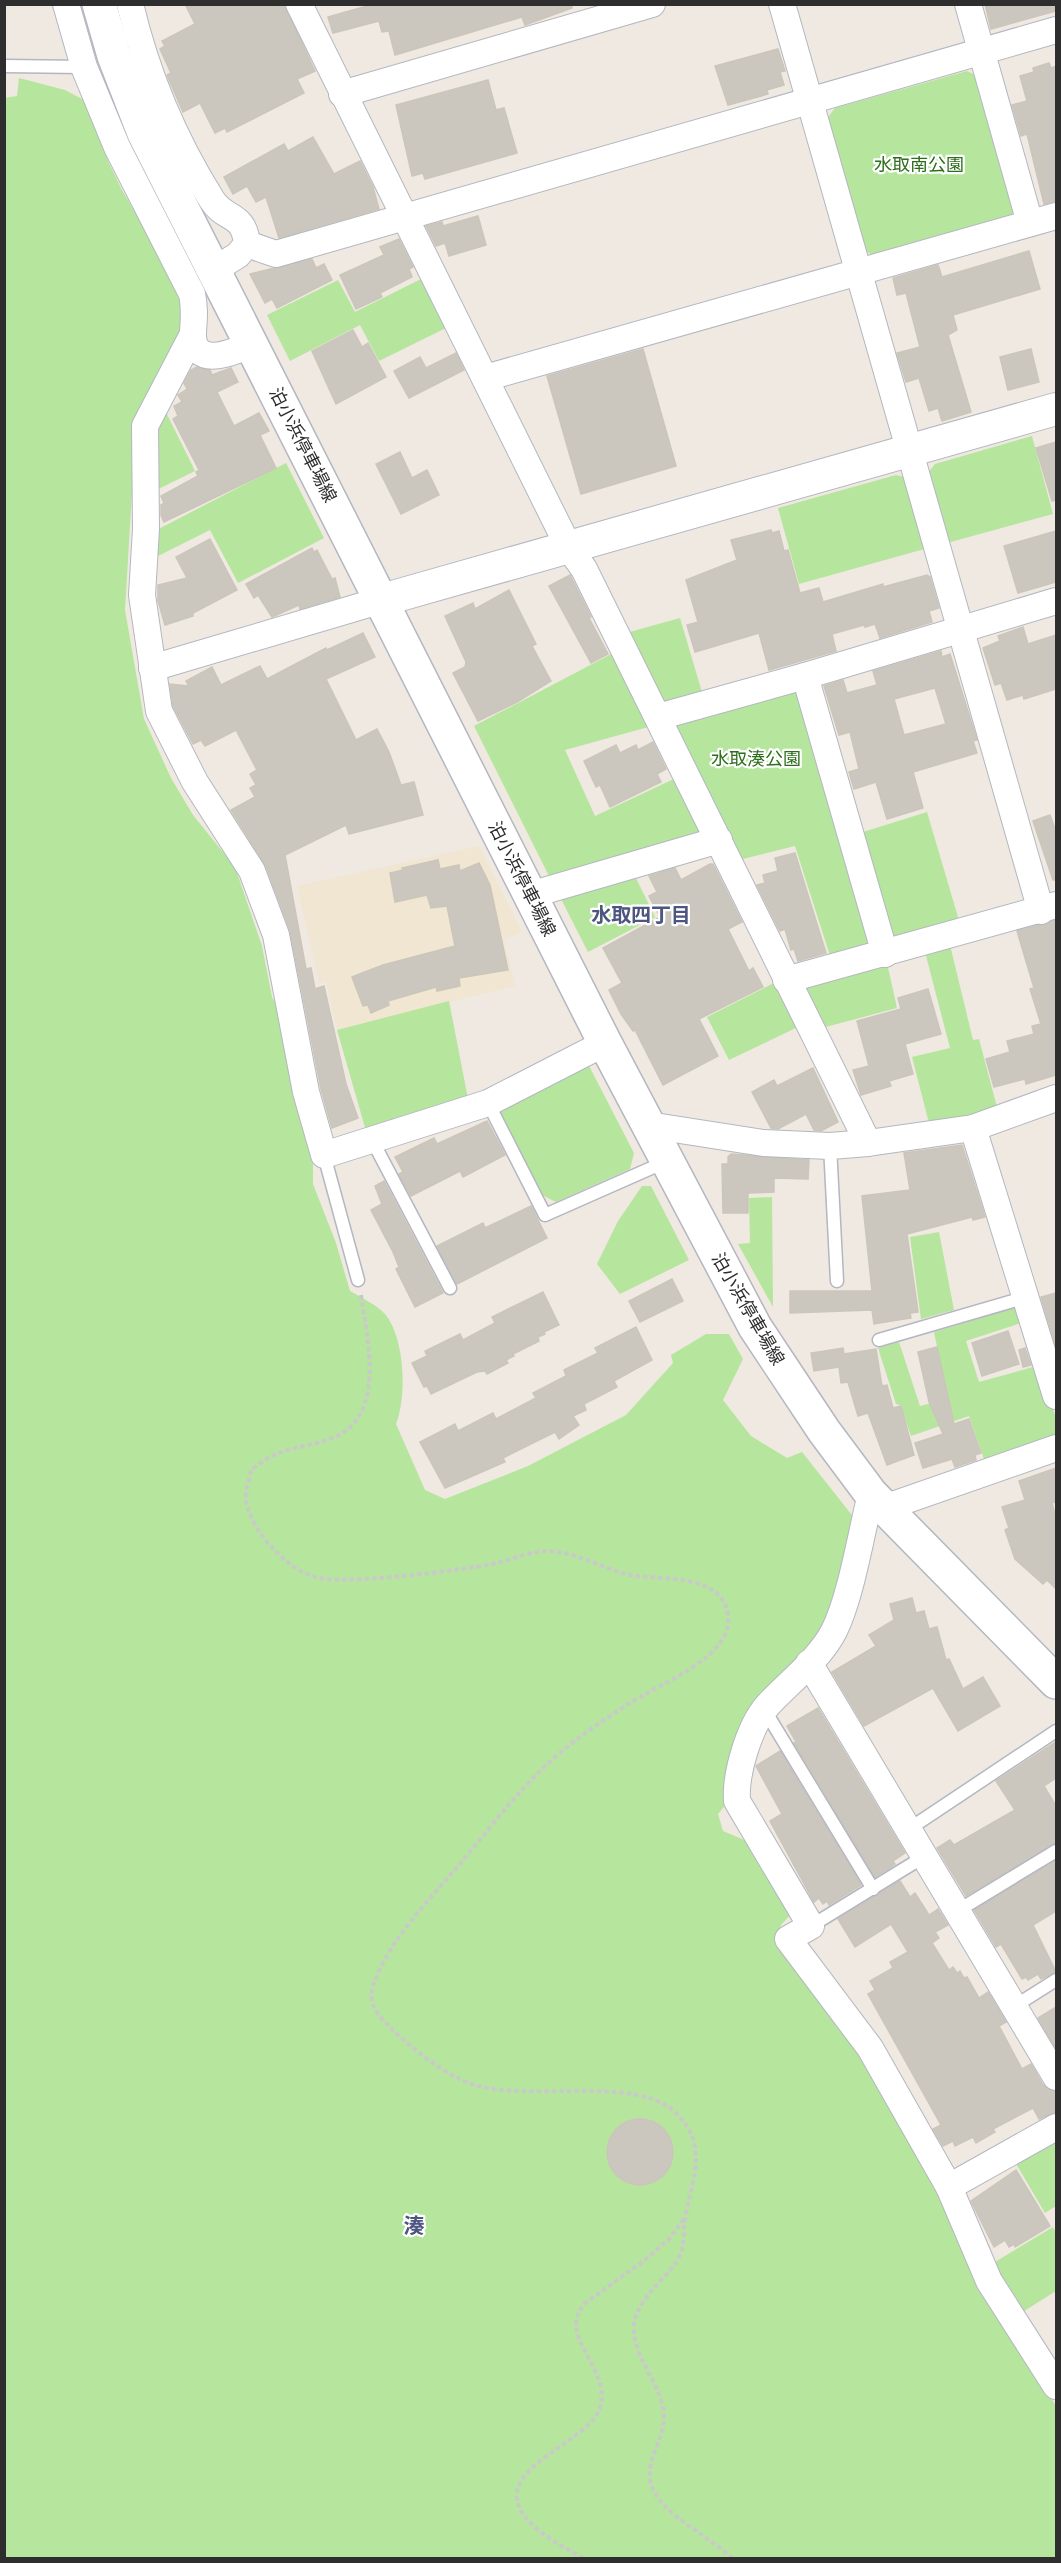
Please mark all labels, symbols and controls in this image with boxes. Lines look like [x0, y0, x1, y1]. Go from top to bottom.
park label: 水取南公園 [874, 154, 964, 176]
street label: 泊小浜停車場線 [265, 384, 341, 506]
park label: 水取湊公園 [711, 748, 801, 770]
street label: 泊小浜停車場線 [484, 818, 560, 940]
district label: 水取四丁目 [591, 904, 691, 928]
street label: 泊小浜停車場線 [707, 1249, 789, 1369]
district label: 湊 [404, 2214, 425, 2239]

